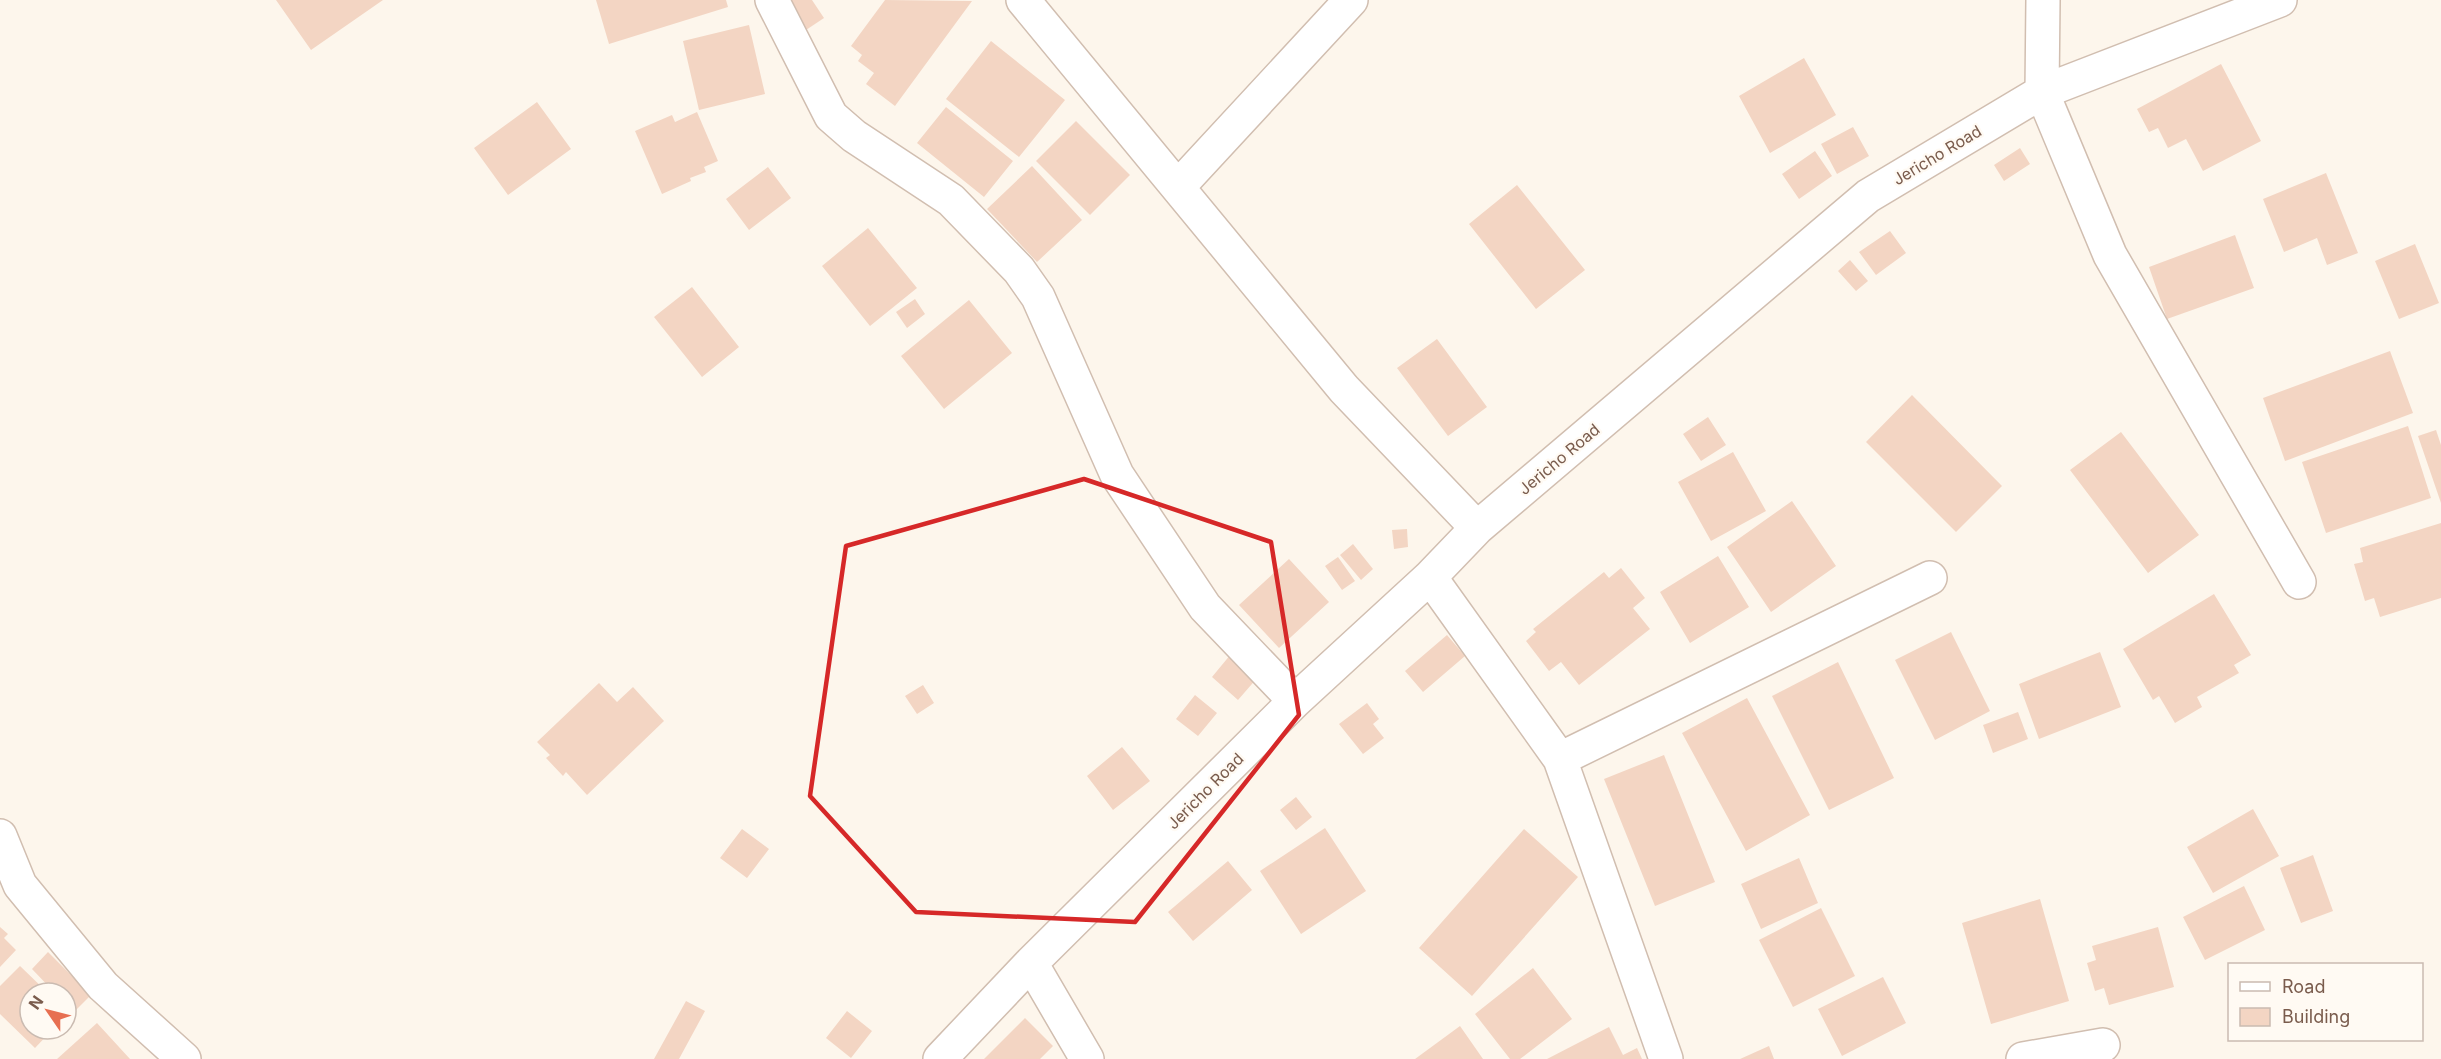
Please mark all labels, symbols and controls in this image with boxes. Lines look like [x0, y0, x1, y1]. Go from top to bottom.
street label: Jericho Road [1889, 121, 1985, 189]
street label: Jericho Road [1514, 419, 1604, 499]
street label: Jericho Road [1163, 749, 1247, 833]
legend [2228, 963, 2423, 1041]
text: Road [2282, 976, 2325, 997]
north arrow [18, 981, 78, 1041]
text: N [24, 992, 47, 1013]
text: Building [2282, 1006, 2350, 1027]

